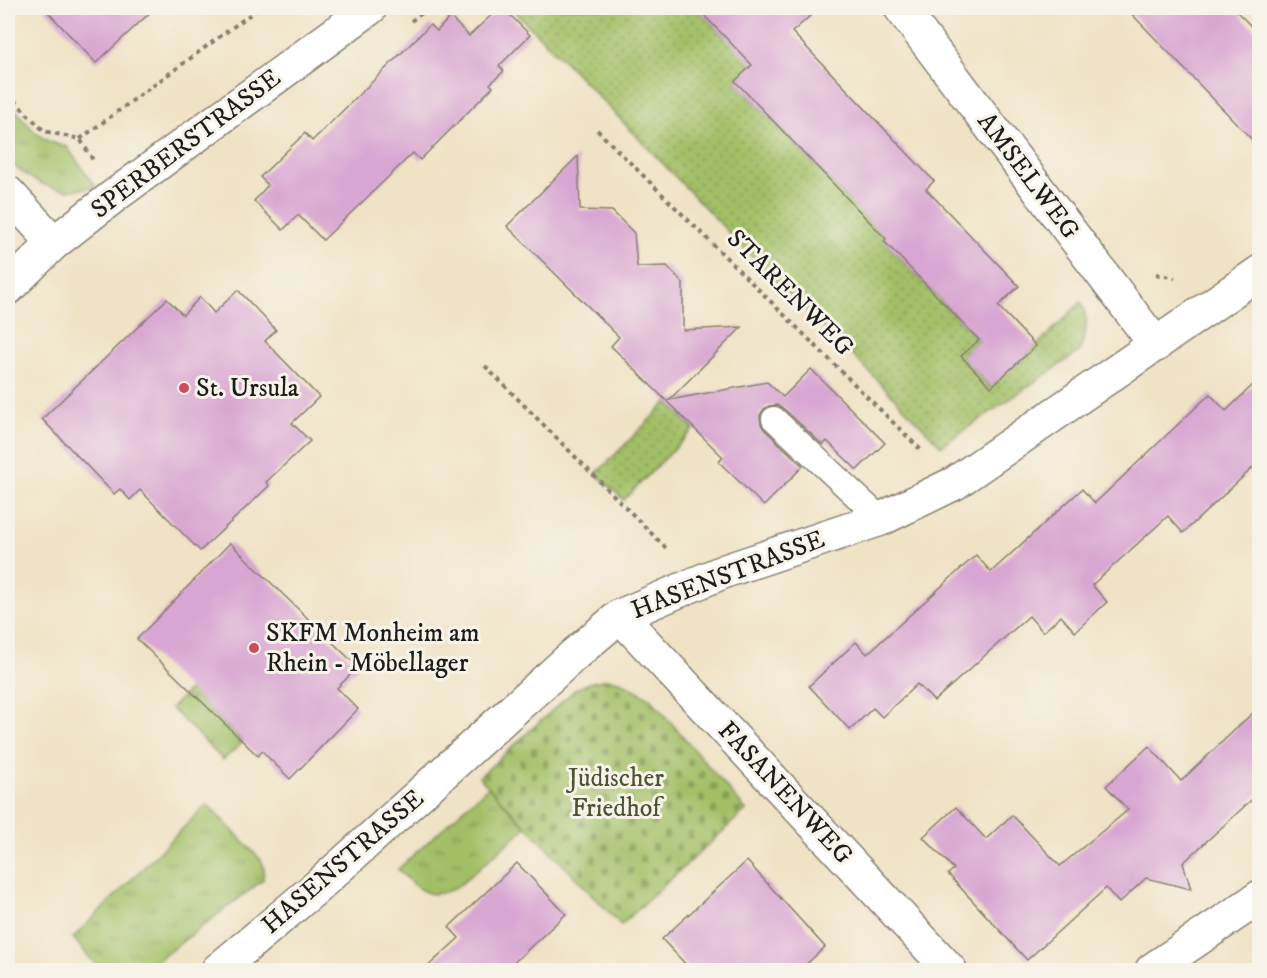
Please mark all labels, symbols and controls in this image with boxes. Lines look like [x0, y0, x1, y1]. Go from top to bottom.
street label: SPERBERSTRASSE [84, 62, 288, 226]
street label: AMSELWEG [970, 106, 1086, 246]
street label: STARENWEG [719, 222, 861, 364]
place label: St. Ursula [196, 372, 299, 405]
marker: St. Ursula [177, 381, 191, 395]
street label: HASENSTRASSE [627, 523, 829, 627]
place label: SKFM Monheim am Rhein - Möbellager [266, 617, 480, 680]
marker: SKFM Monheim am Rhein - Möbellager [247, 641, 261, 655]
street label: FASANENWEG [710, 715, 860, 871]
park label: Jüdischer Friedhof [566, 762, 664, 825]
street label: HASENSTRASSE [255, 782, 431, 942]

